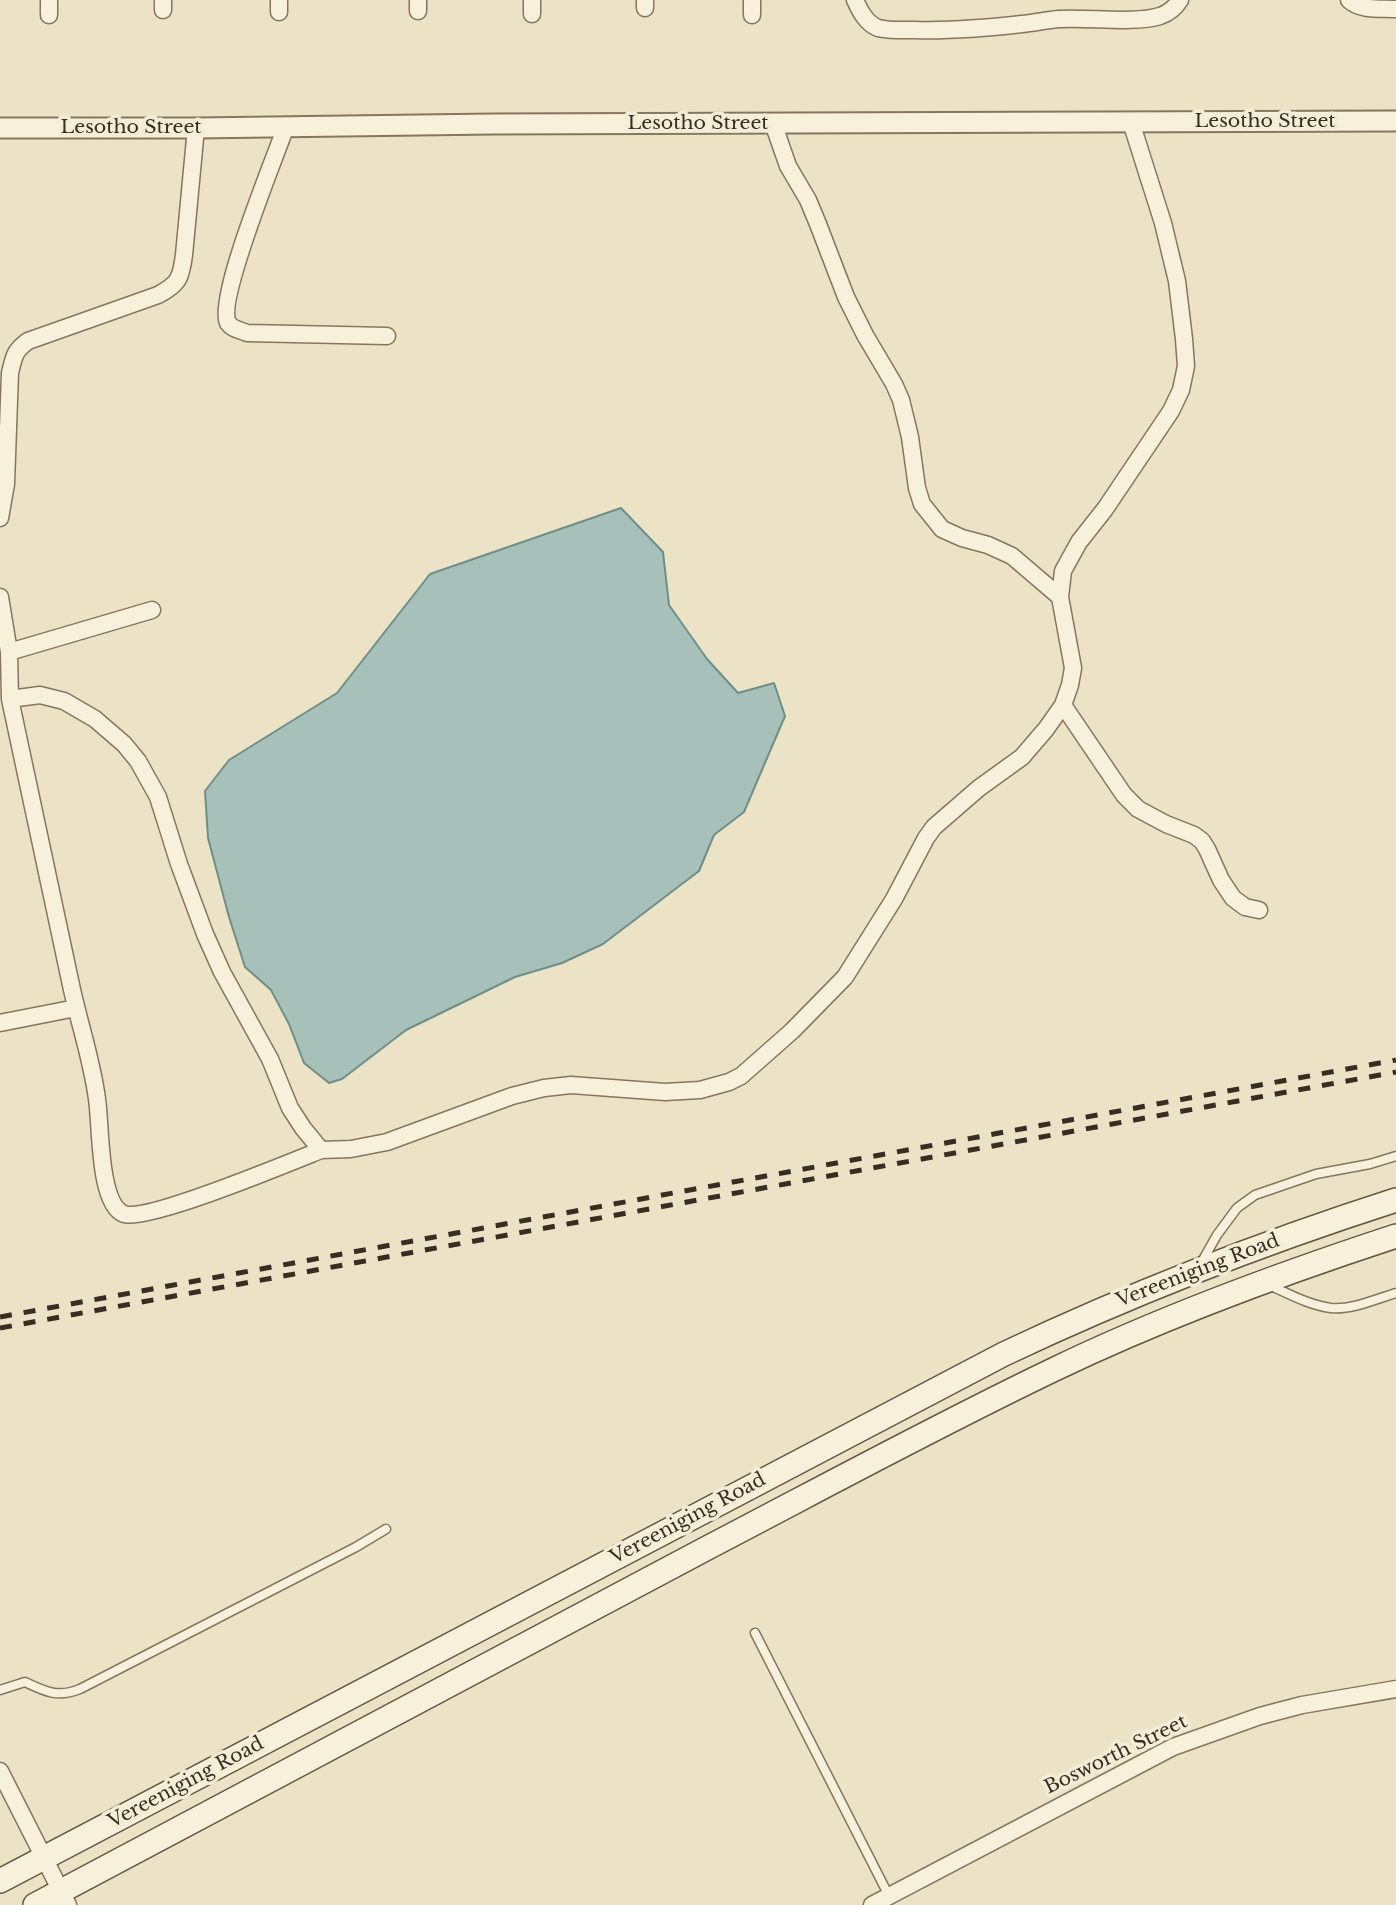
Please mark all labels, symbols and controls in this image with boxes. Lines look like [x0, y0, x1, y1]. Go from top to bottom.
street label: Lesotho Street [1194, 111, 1336, 133]
street label: Lesotho Street [627, 113, 769, 135]
street label: Lesotho Street [60, 117, 202, 139]
street label: Vereeniging Road [1113, 1229, 1283, 1313]
street label: Vereeniging Road [606, 1468, 770, 1570]
street label: Bosworth Street [1041, 1711, 1191, 1799]
street label: Vereeniging Road [104, 1732, 268, 1834]

